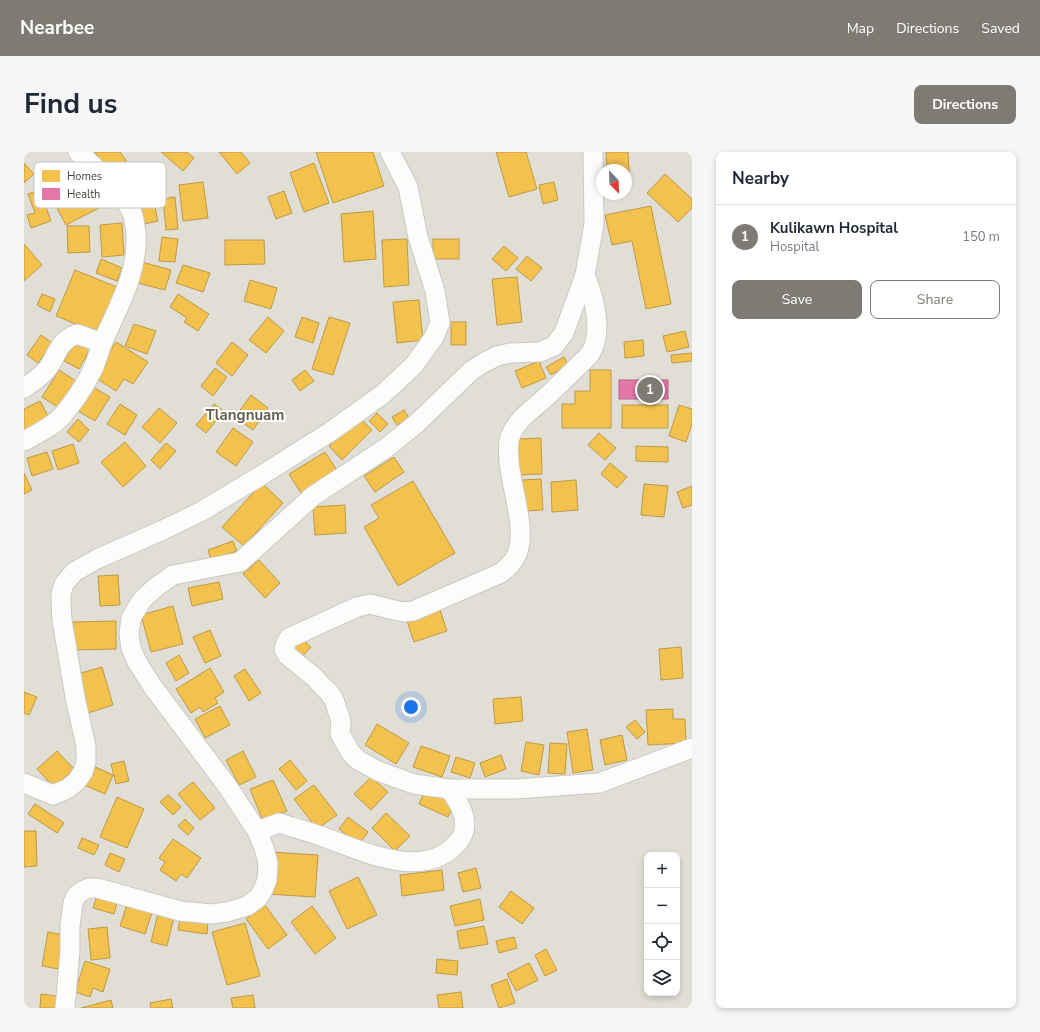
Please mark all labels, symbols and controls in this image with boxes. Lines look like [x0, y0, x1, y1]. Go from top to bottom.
text: Nearbee [20, 15, 94, 41]
text: Map [847, 19, 874, 38]
text: Directions [896, 19, 959, 38]
text: Saved [981, 19, 1020, 38]
text: Find us [24, 85, 118, 123]
button: Directions [914, 85, 1016, 124]
legend [34, 162, 166, 208]
north arrow [596, 164, 632, 200]
text: Nearby [732, 167, 789, 190]
text: Homes [67, 169, 102, 184]
text: Health [67, 187, 100, 202]
text: Kulikawn Hospital [770, 218, 898, 238]
text: 1 [741, 228, 749, 246]
text: 150 m [962, 228, 1000, 246]
text: Hospital [770, 238, 819, 256]
button: Save [732, 280, 862, 319]
button: Share [870, 280, 1000, 319]
pin: 1 [637, 375, 663, 405]
district label: Tlangnuam [206, 405, 284, 425]
your location [401, 697, 421, 717]
map controls [644, 852, 680, 996]
button: + [644, 852, 680, 888]
button: − [644, 888, 680, 924]
button: locate [644, 924, 680, 960]
button: layers [644, 960, 680, 996]

